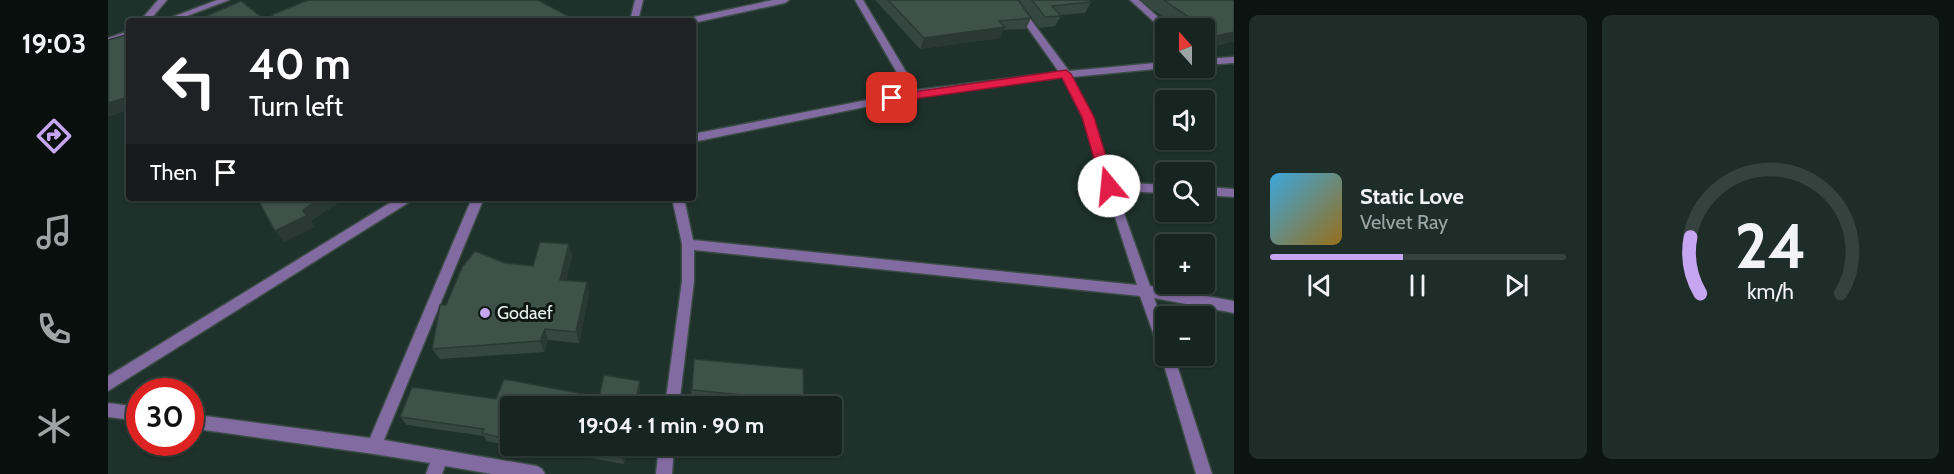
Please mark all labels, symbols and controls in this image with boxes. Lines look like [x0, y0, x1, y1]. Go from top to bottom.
north arrow [1155, 18, 1215, 78]
map controls [1155, 18, 1215, 366]
text: 19:03 [22, 27, 86, 60]
text: 40 m [249, 38, 351, 90]
icon: left [150, 42, 228, 120]
pin [866, 72, 917, 123]
icon: arrive [875, 81, 908, 114]
text: Turn left [249, 90, 343, 123]
button: sound [1155, 90, 1215, 150]
icon: directions [33, 115, 75, 157]
position arrow [1077, 154, 1141, 218]
icon: arrive [209, 156, 242, 189]
text: Then [150, 159, 197, 186]
button: search [1155, 162, 1215, 222]
text: Static Love [1360, 183, 1464, 210]
text: 24 [1734, 208, 1806, 284]
text: Velvet Ray [1360, 210, 1448, 234]
icon: music [33, 211, 75, 253]
button: + [1155, 234, 1215, 294]
icon: previous [1303, 269, 1336, 302]
icon: pause [1401, 269, 1434, 302]
icon: next [1500, 269, 1533, 302]
text: km/h [1747, 278, 1794, 304]
place label: Godaef [497, 302, 553, 324]
marker: Godaef [478, 306, 492, 320]
button: − [1155, 306, 1215, 366]
icon: phone [33, 308, 75, 350]
speed limit sign: 30 [126, 378, 204, 456]
icon: climate [33, 405, 75, 447]
text: 19:04 · 1 min · 90 m [578, 412, 764, 439]

